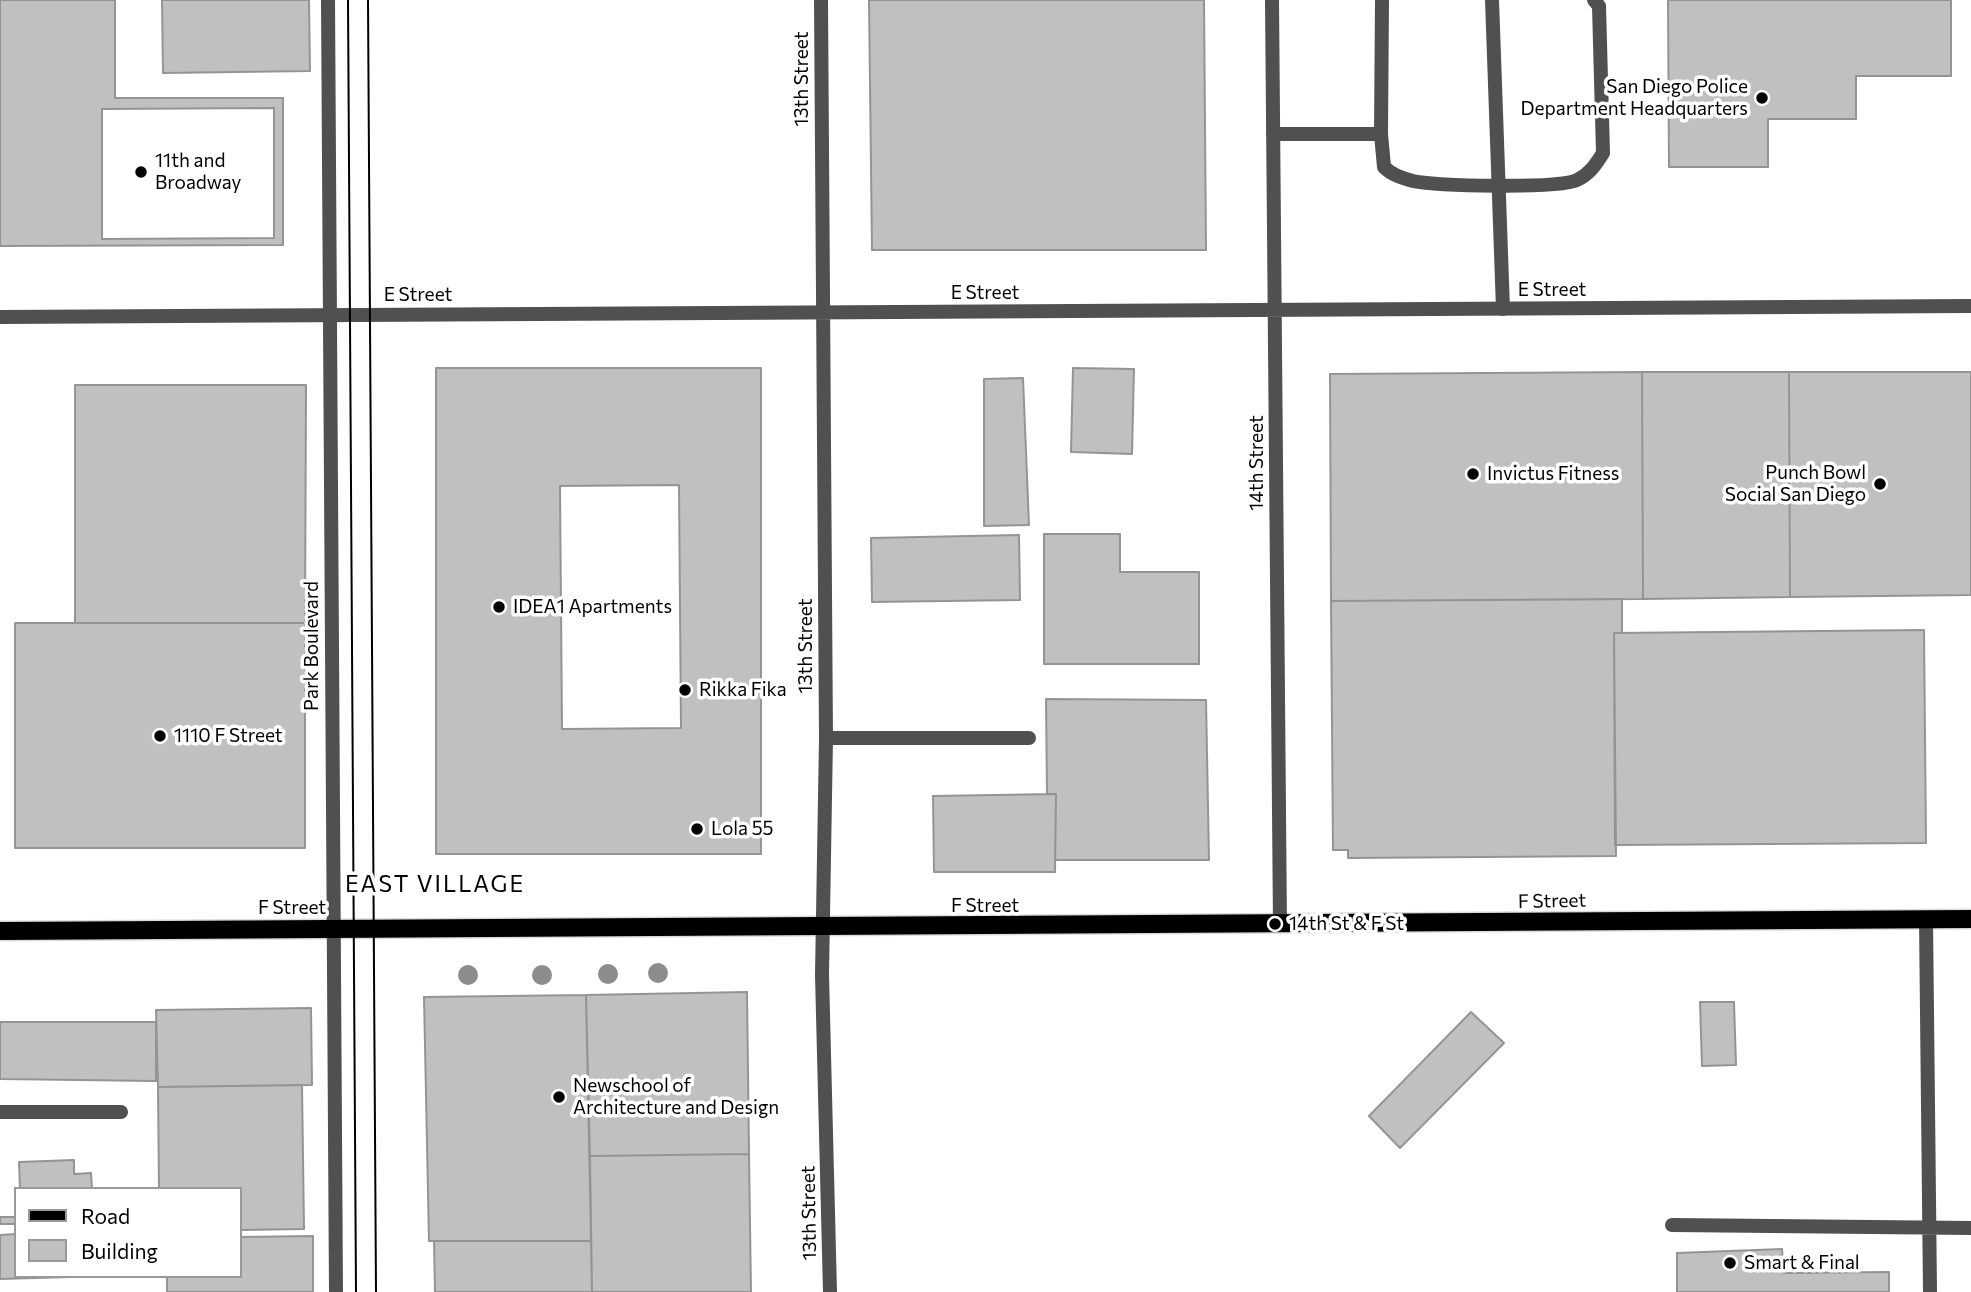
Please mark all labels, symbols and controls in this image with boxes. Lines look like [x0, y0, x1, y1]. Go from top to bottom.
street label: 13th Street [791, 32, 813, 126]
place label: San Diego Police Department Headquarters [1521, 76, 1748, 120]
marker: San Diego Police Department Headquarters [1754, 90, 1770, 106]
place label: 11th and Broadway [155, 150, 241, 194]
marker: 11th and Broadway [133, 164, 149, 180]
street label: E Street [1518, 279, 1586, 301]
street label: E Street [951, 282, 1019, 304]
street label: E Street [384, 284, 452, 306]
street label: 14th Street [1246, 415, 1268, 511]
place label: Punch Bowl Social San Diego [1725, 462, 1866, 506]
place label: Invictus Fitness [1487, 463, 1619, 485]
marker: Invictus Fitness [1465, 466, 1481, 482]
marker: Punch Bowl Social San Diego [1872, 476, 1888, 492]
street label: Park Boulevard [301, 581, 323, 711]
place label: IDEA1 Apartments [513, 596, 672, 618]
marker: IDEA1 Apartments [491, 599, 507, 615]
street label: 13th Street [795, 599, 817, 693]
place label: Rikka Fika [699, 679, 787, 701]
marker: Rikka Fika [677, 682, 693, 698]
place label: 1110 F Street [174, 725, 283, 747]
marker: 1110 F Street [152, 728, 168, 744]
place label: Lola 55 [711, 818, 773, 840]
marker: Lola 55 [689, 821, 705, 837]
district label: EAST VILLAGE [346, 870, 524, 898]
street label: F Street [1518, 889, 1586, 913]
street label: F Street [951, 895, 1019, 917]
street label: F Street [258, 897, 326, 919]
place label: 14th St & F St [1289, 913, 1404, 935]
marker: 14th St & F St [1267, 916, 1283, 932]
place label: Newschool of Architecture and Design [573, 1075, 779, 1119]
marker: Newschool of Architecture and Design [551, 1089, 567, 1105]
street label: 13th Street [797, 1165, 821, 1261]
legend [14, 1187, 242, 1278]
text: Road [81, 1203, 130, 1228]
text: Building [81, 1238, 158, 1263]
place label: Smart & Final [1744, 1252, 1860, 1274]
marker: Smart & Final [1722, 1255, 1738, 1271]

